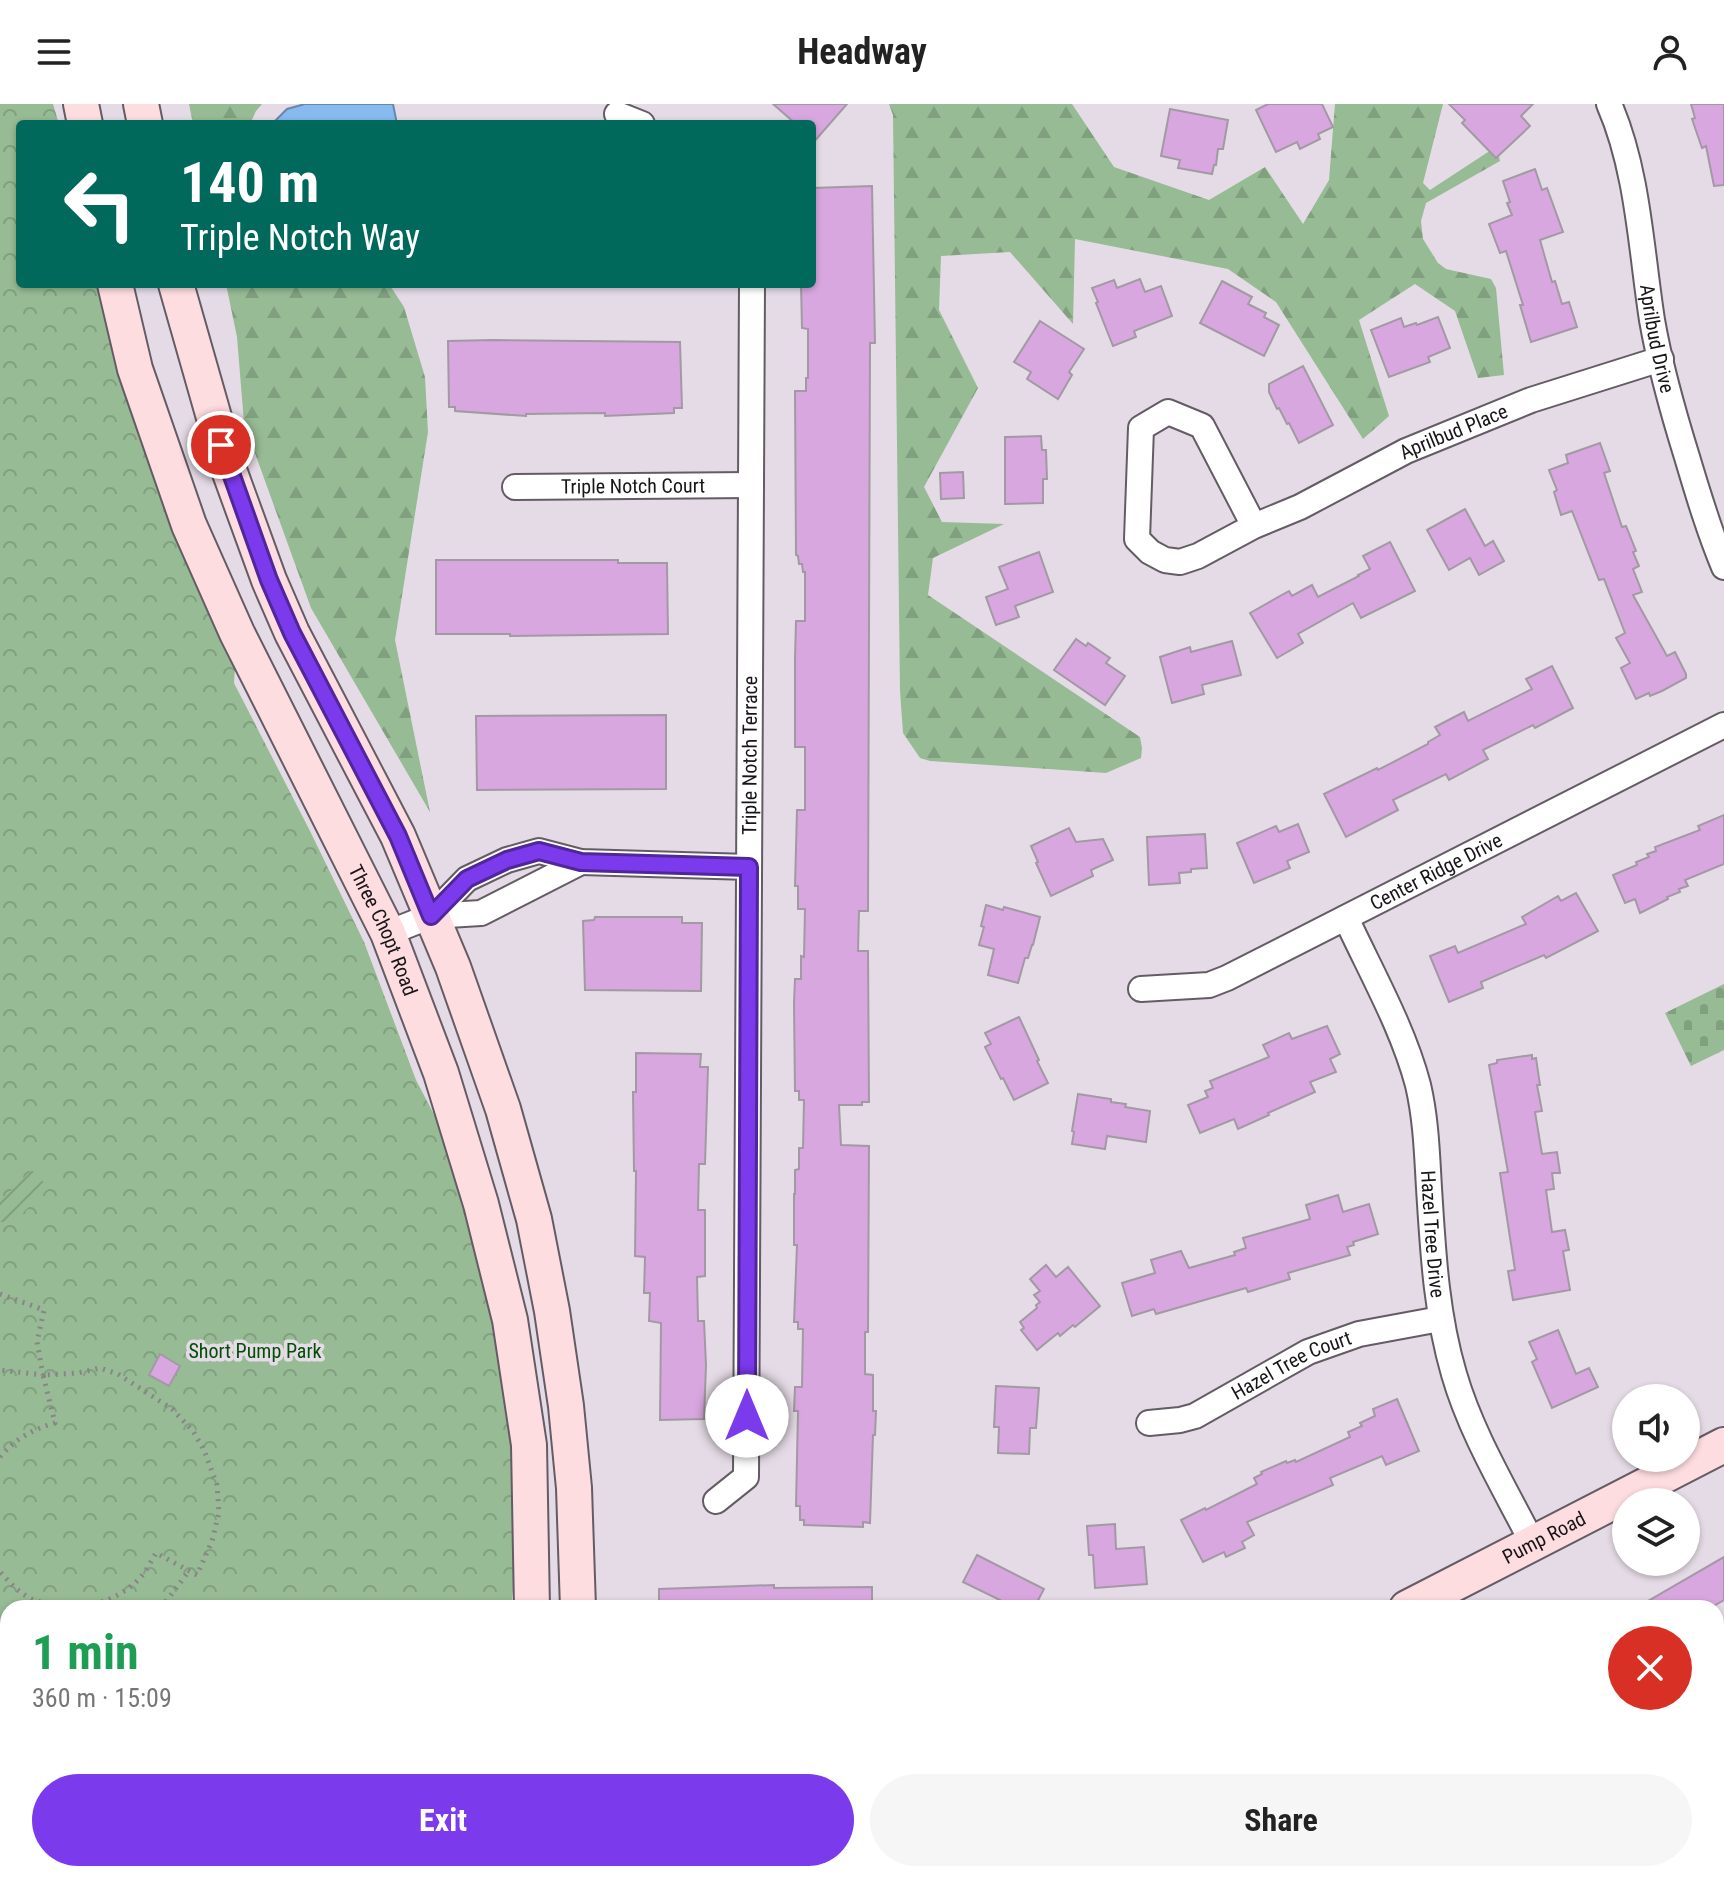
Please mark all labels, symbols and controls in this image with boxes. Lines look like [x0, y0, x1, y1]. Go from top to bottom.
icon: menu [32, 30, 76, 74]
icon: person [1648, 30, 1692, 74]
text: Headway [797, 31, 927, 73]
text: 140 m [180, 150, 319, 216]
icon: left [48, 152, 152, 256]
text: Triple Notch Way [180, 217, 420, 259]
street label: Aprilbud Drive [1635, 283, 1680, 396]
street label: Aprilbud Place [1395, 399, 1511, 464]
pin [187, 411, 255, 479]
icon: arrive [199, 423, 243, 467]
street label: Triple Notch Court [561, 473, 705, 499]
street label: Triple Notch Terrace [737, 676, 762, 835]
street label: Center Ridge Drive [1366, 828, 1506, 915]
street label: Three Chopt Road [344, 861, 423, 999]
street label: Hazel Tree Drive [1416, 1170, 1450, 1299]
street label: Hazel Tree Court [1227, 1326, 1355, 1405]
park label: Short Pump Park [188, 1339, 322, 1363]
position arrow [705, 1374, 789, 1458]
map controls [1612, 1384, 1700, 1576]
button: sound [1612, 1384, 1700, 1472]
button: layers [1612, 1488, 1700, 1576]
street label: Pump Road [1498, 1506, 1590, 1569]
text: 1 min [32, 1624, 139, 1681]
button: close [1608, 1626, 1692, 1710]
text: 360 m · 15:09 [32, 1683, 172, 1713]
button: Exit [32, 1774, 854, 1866]
button: Share [870, 1774, 1692, 1866]

